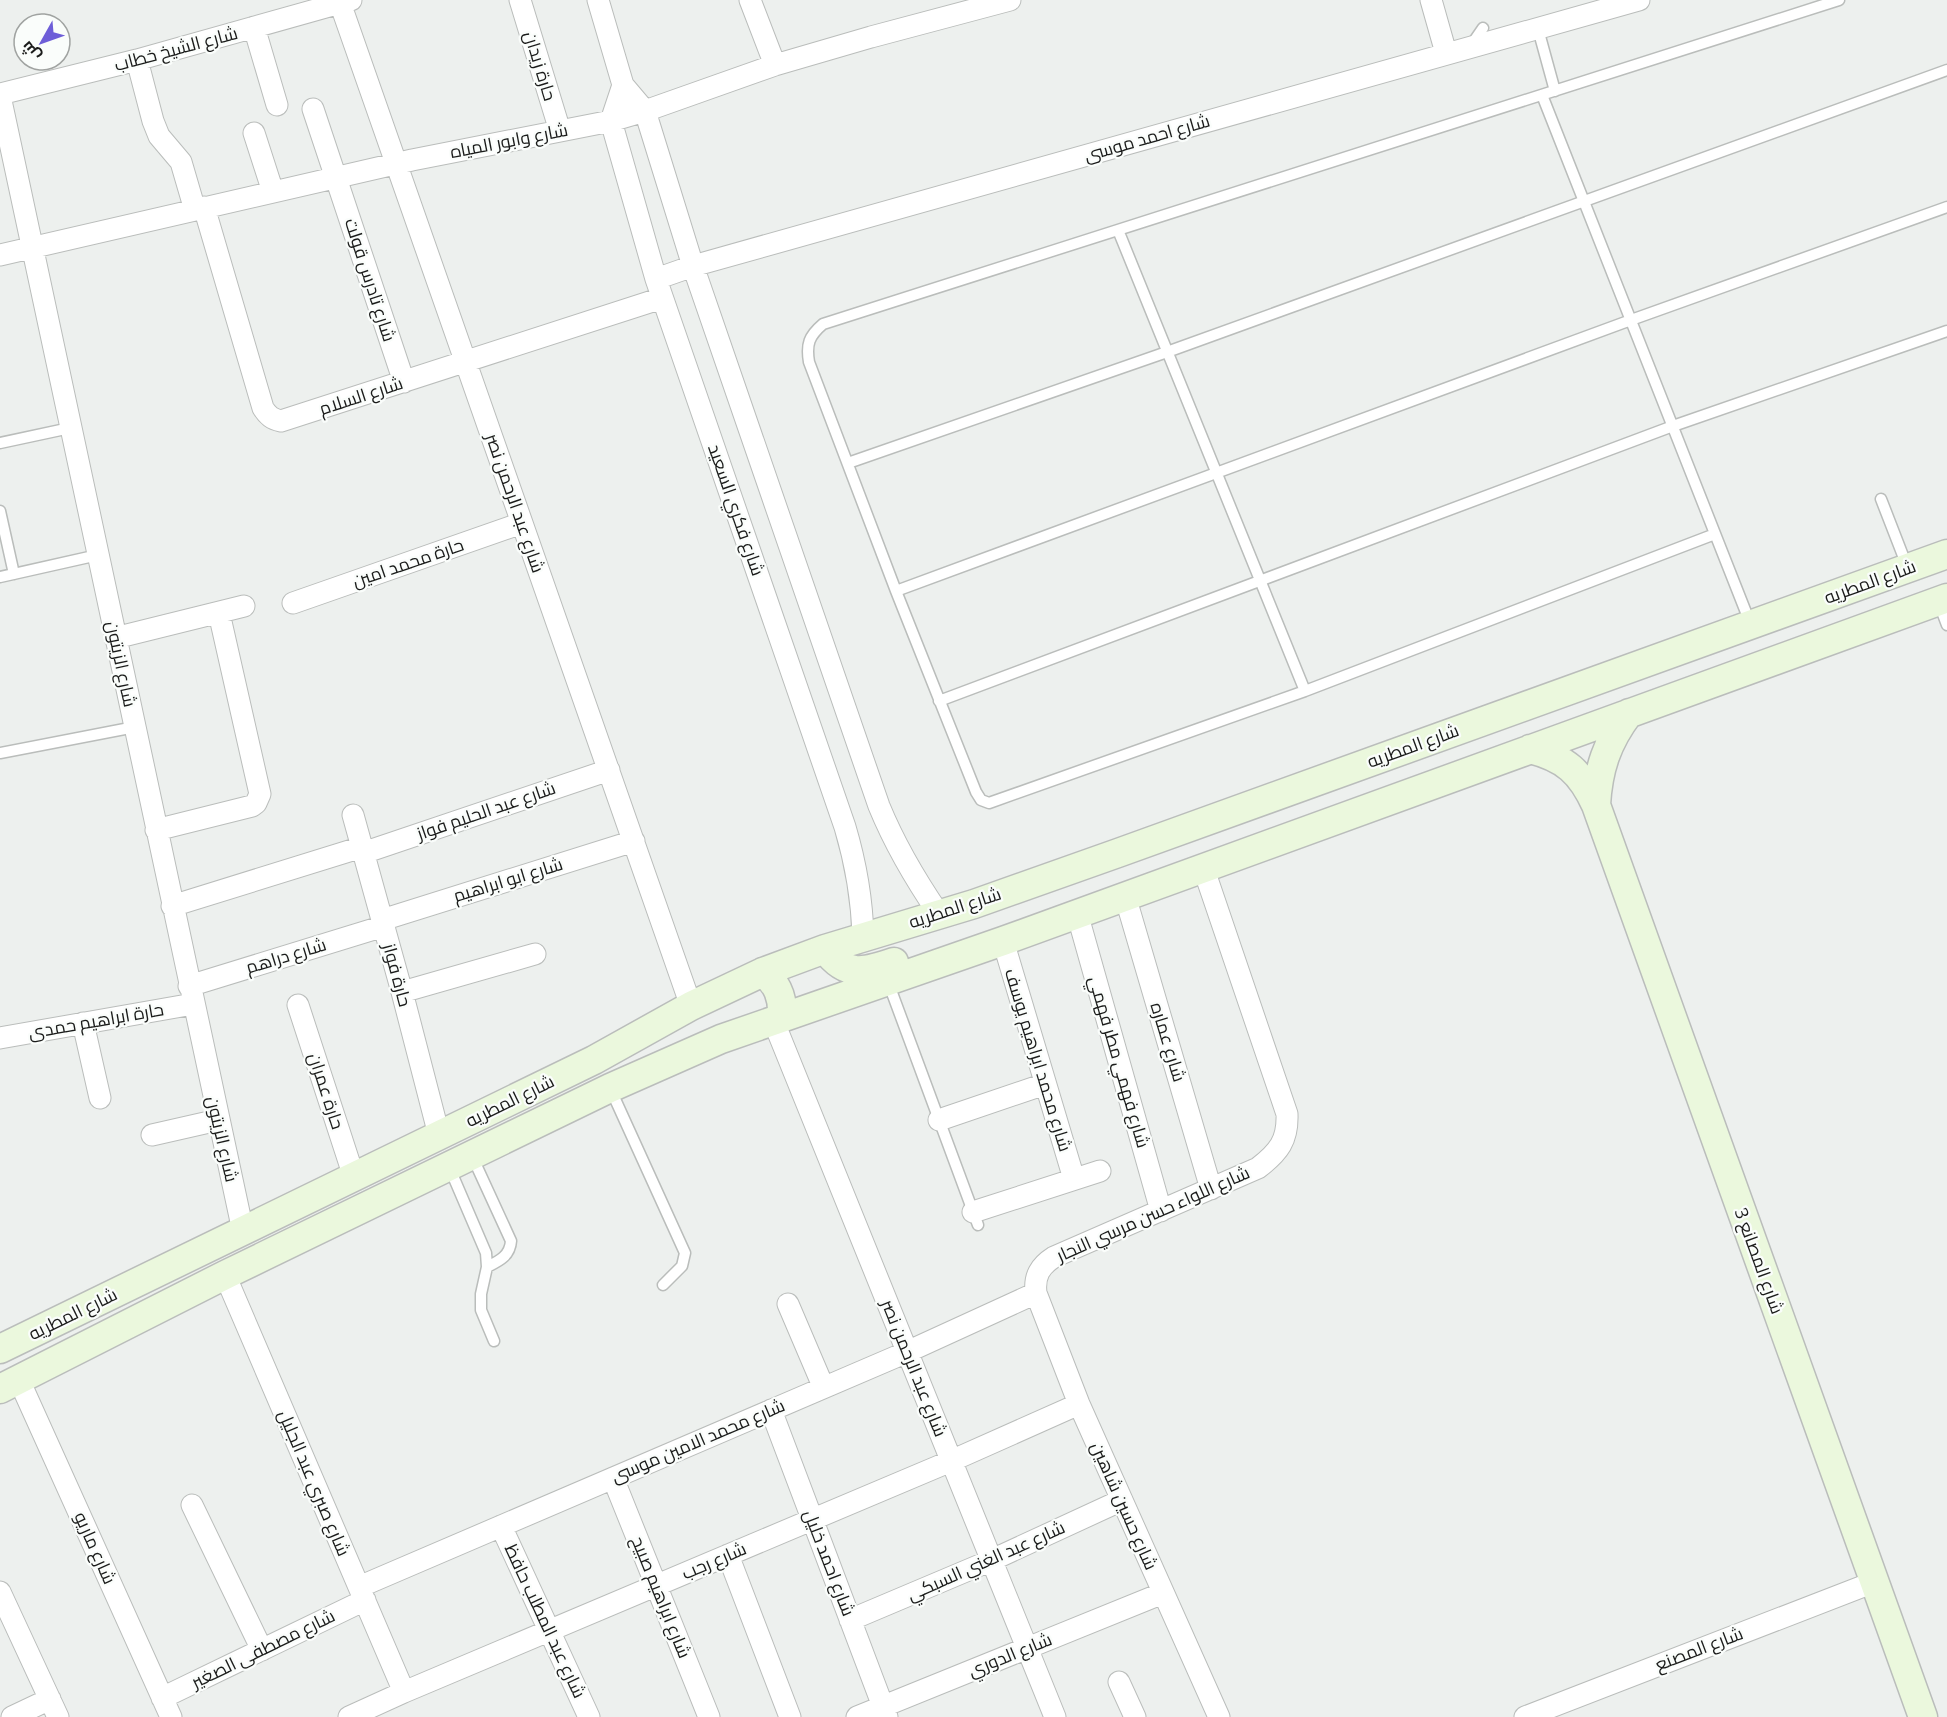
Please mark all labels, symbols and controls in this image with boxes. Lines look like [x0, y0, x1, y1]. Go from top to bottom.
north arrow [12, 12, 72, 72]
street label: شارع الشيخ خطاب [112, 22, 240, 77]
street label: حارة زيدان [519, 29, 561, 103]
text: ش [17, 37, 45, 65]
street label: شارع احمد موسى [1082, 110, 1213, 167]
street label: شارع وابور المياه [448, 119, 570, 164]
street label: شارع تادرس قولت [339, 216, 400, 345]
street label: شارع السلام [316, 372, 406, 421]
street label: شارع عبد الرحمن نصر [480, 429, 549, 576]
street label: شارع فكري السعيد [700, 441, 769, 580]
street label: حارة محمد امين [349, 534, 467, 592]
street label: شارع المطريه [1821, 555, 1919, 610]
street label: شارع الزيتون [100, 619, 141, 709]
street label: شارع المطريه [1364, 719, 1462, 774]
street label: شارع عبد الحليم فواز [413, 777, 559, 846]
street label: شارع ابو ابراهيم [451, 853, 566, 908]
street label: شارع المطريه [906, 883, 1004, 934]
street label: شارع دراهم [243, 933, 329, 980]
street label: حارة فواز [378, 940, 416, 1009]
street label: شارع محمد ابراهيم يوسف [999, 966, 1076, 1155]
street label: شارع فهمي مطر فهمي [1081, 973, 1154, 1151]
street label: حارة ابراهيم حمدى [27, 998, 166, 1045]
street label: شارع عماره [1145, 1000, 1190, 1085]
street label: حارة عمران [303, 1050, 349, 1132]
street label: شارع المطريه [462, 1070, 558, 1133]
street label: شارع الزيتون [200, 1094, 243, 1184]
street label: شارع اللواء حسن مرسي النجار [1052, 1161, 1254, 1269]
street label: شارع المصانع 3 [1729, 1205, 1788, 1317]
street label: شارع المطريه [25, 1283, 121, 1346]
street label: شارع عبد الرحمن نصر [875, 1295, 952, 1440]
street label: شارع محمد الامين موسى [608, 1394, 789, 1489]
street label: شارع صبري عبد الجليل [270, 1406, 355, 1561]
street label: شارع حسين شاهين [1085, 1439, 1162, 1574]
street label: شارع احمد خليل [798, 1507, 859, 1620]
street label: شارع ماريو [68, 1508, 121, 1588]
street label: شارع عبد الغني السبكي [904, 1516, 1070, 1609]
street label: شارع ابراهيم صبيح [626, 1533, 696, 1662]
street label: شارع رجب [678, 1538, 750, 1585]
street label: شارع عبد المطلب حافظ [499, 1540, 590, 1702]
street label: شارع مصطفى الصغير [187, 1605, 339, 1695]
street label: شارع المصنع [1652, 1622, 1746, 1677]
street label: شارع الدوري [965, 1628, 1056, 1685]

